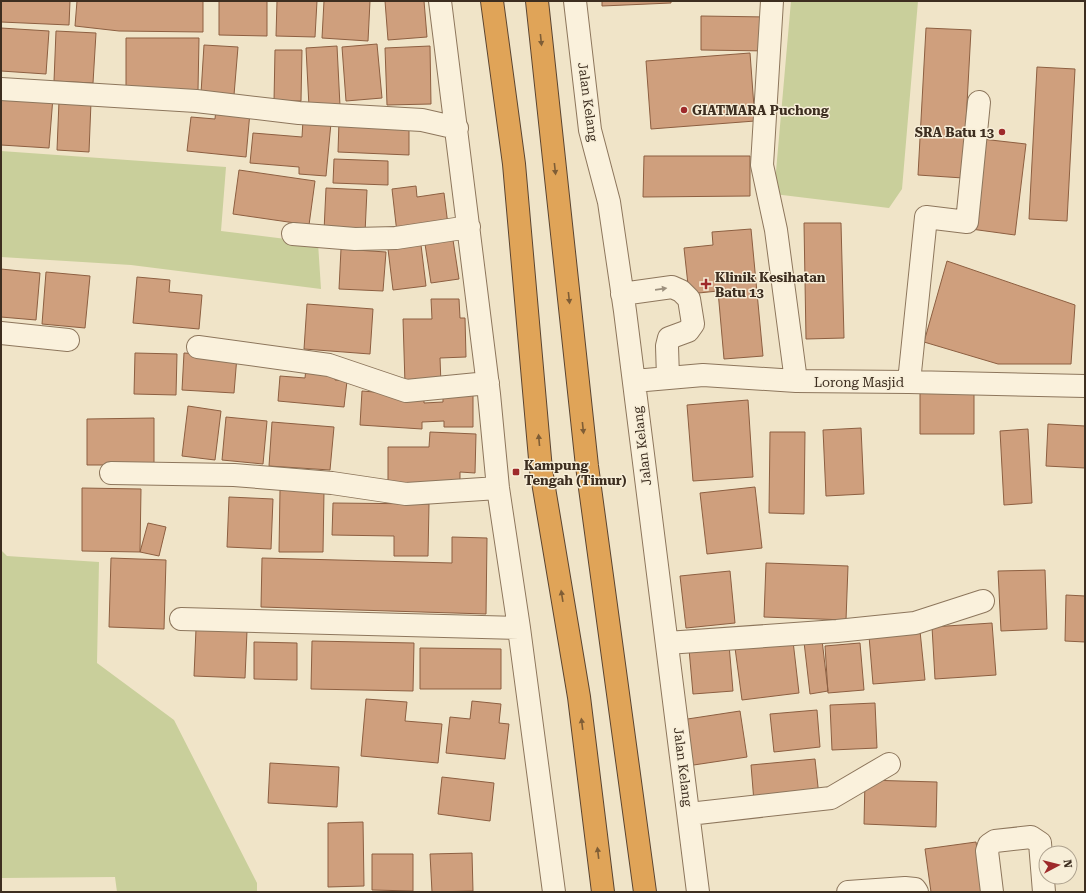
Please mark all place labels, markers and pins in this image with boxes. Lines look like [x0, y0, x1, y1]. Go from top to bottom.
place label: GIATMARA Puchong [692, 103, 829, 118]
marker: GIATMARA Puchong [679, 105, 689, 115]
place label: SRA Batu 13 [915, 125, 994, 140]
marker: SRA Batu 13 [997, 127, 1007, 137]
place label: Klinik Kesihatan Batu 13 [715, 270, 826, 300]
marker: Klinik Kesihatan Batu 13 [700, 278, 712, 290]
place label: Kampung Tengah (Timur) [524, 458, 627, 488]
marker: Kampung Tengah (Timur) [511, 467, 521, 477]

